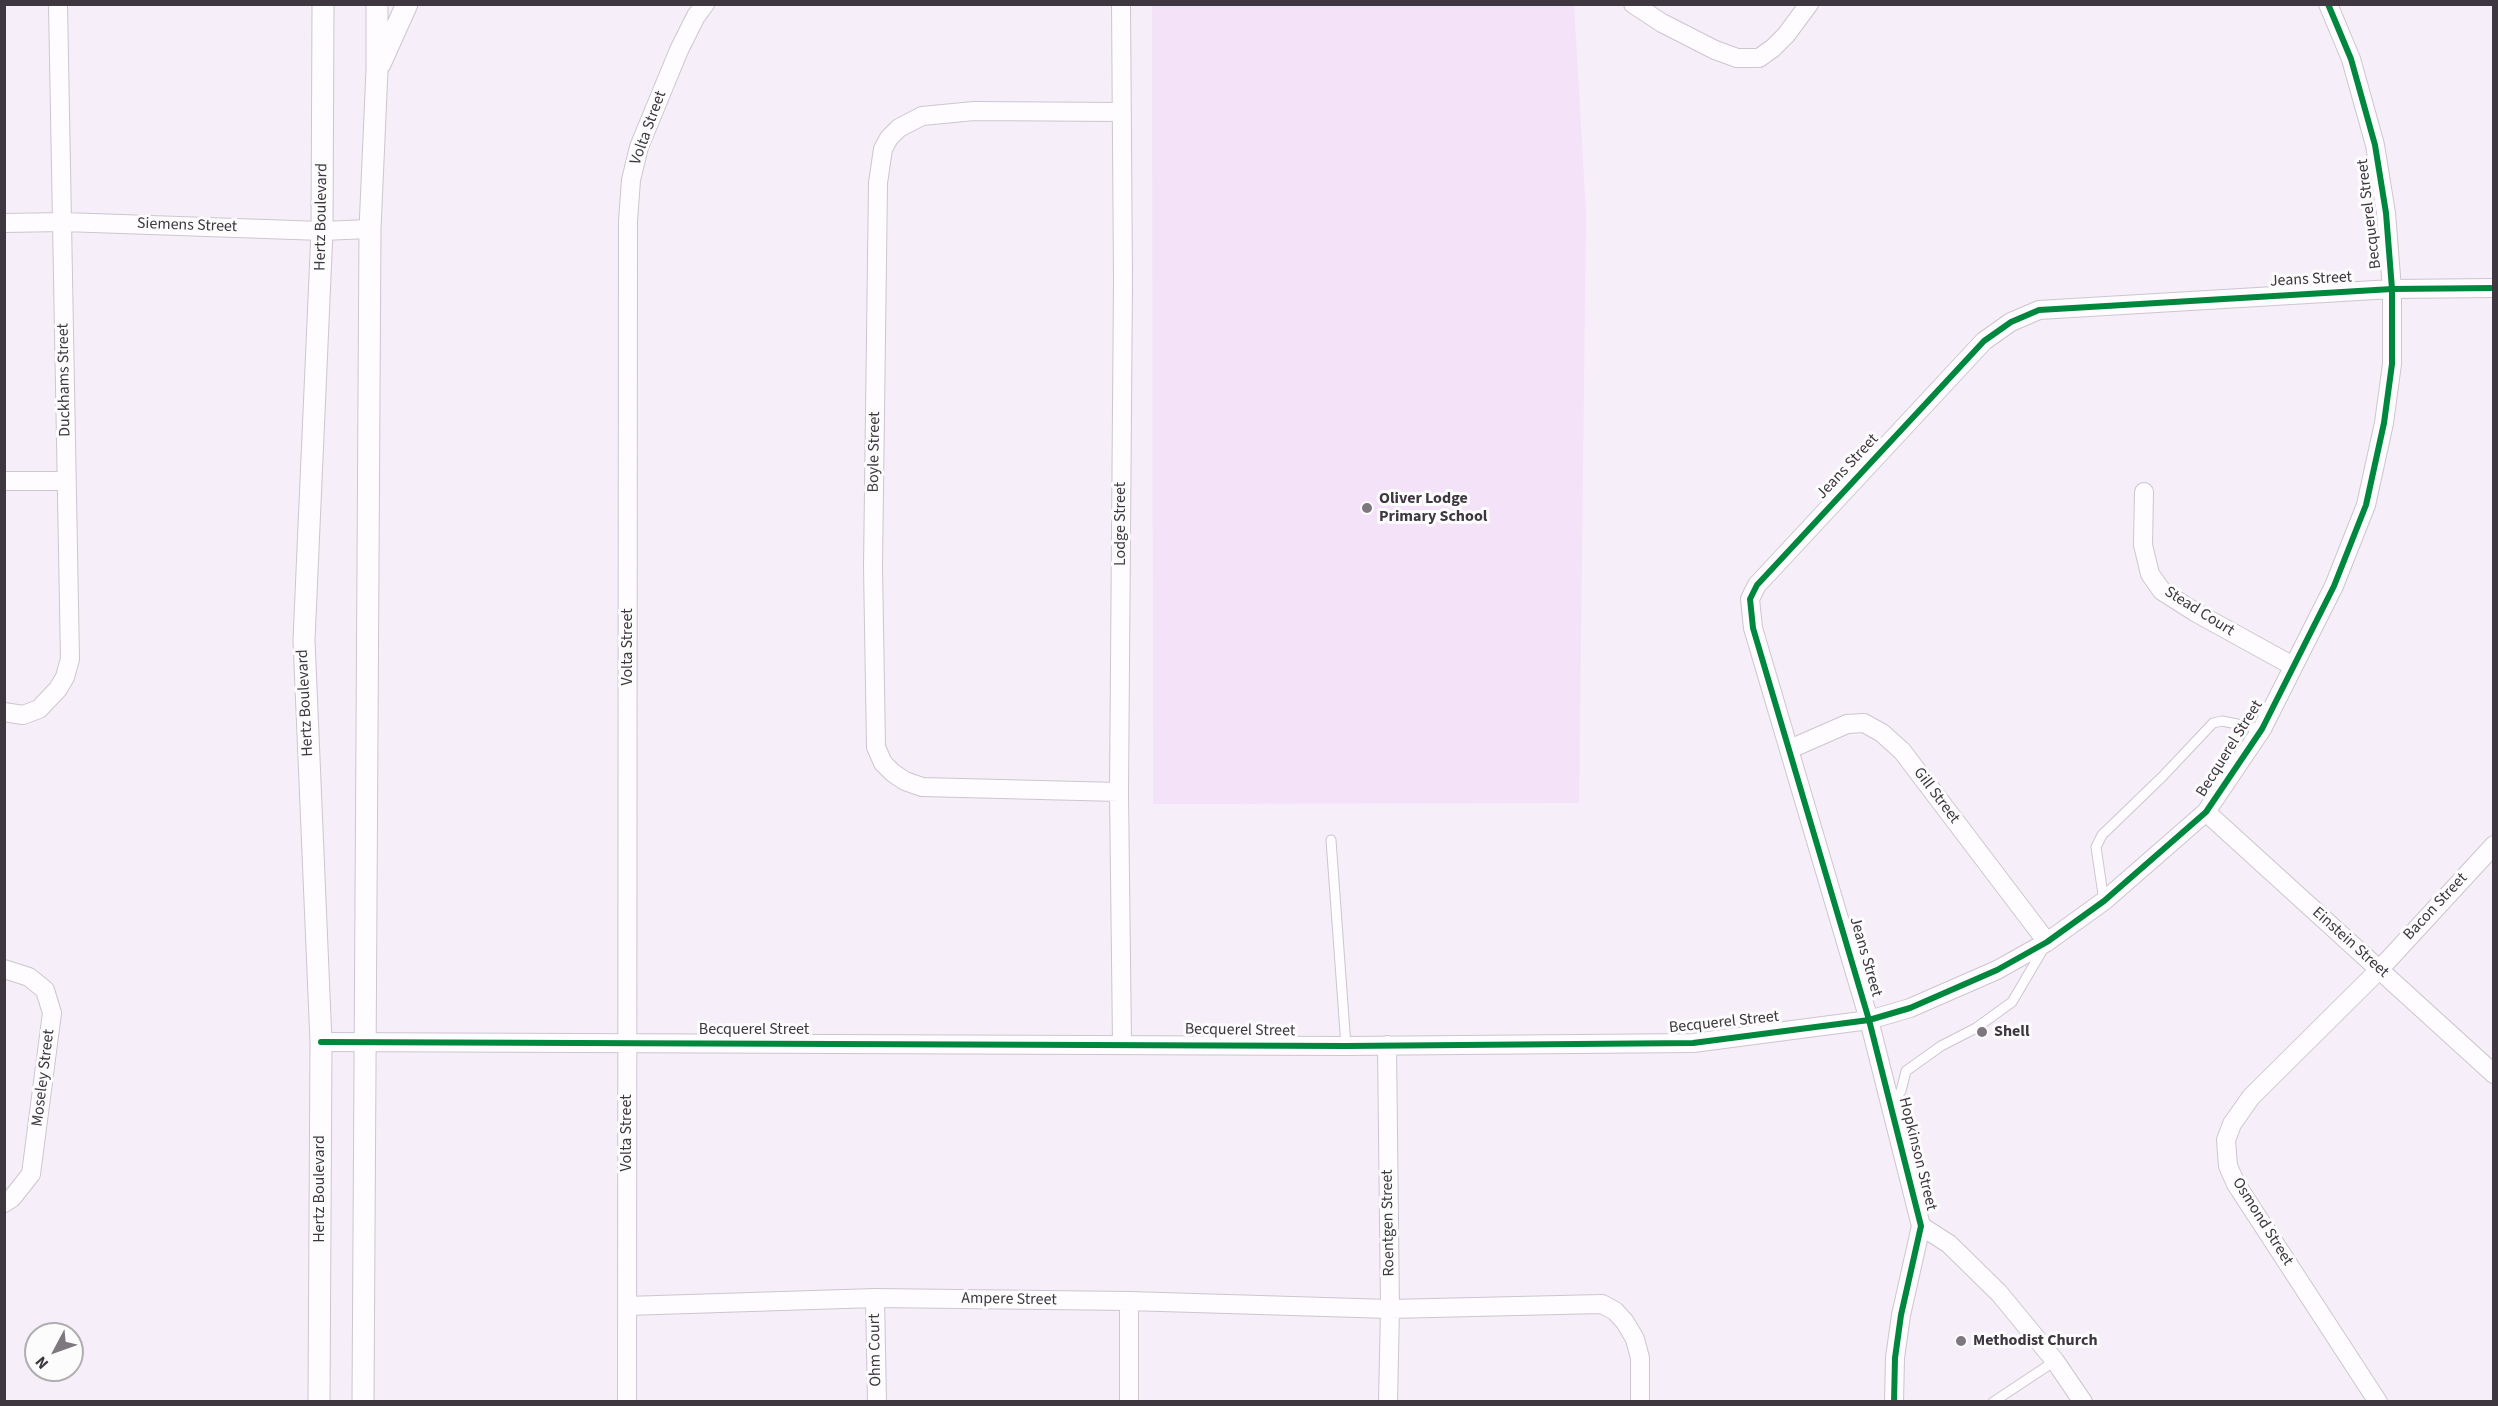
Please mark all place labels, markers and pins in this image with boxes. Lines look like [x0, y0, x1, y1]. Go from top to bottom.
place label: Oliver Lodge Primary School [1379, 489, 1487, 527]
marker: Oliver Lodge Primary School [1360, 501, 1374, 515]
place label: Shell [1994, 1022, 2029, 1042]
marker: Shell [1975, 1025, 1989, 1039]
place label: Methodist Church [1973, 1331, 2098, 1351]
marker: Methodist Church [1954, 1334, 1968, 1348]

